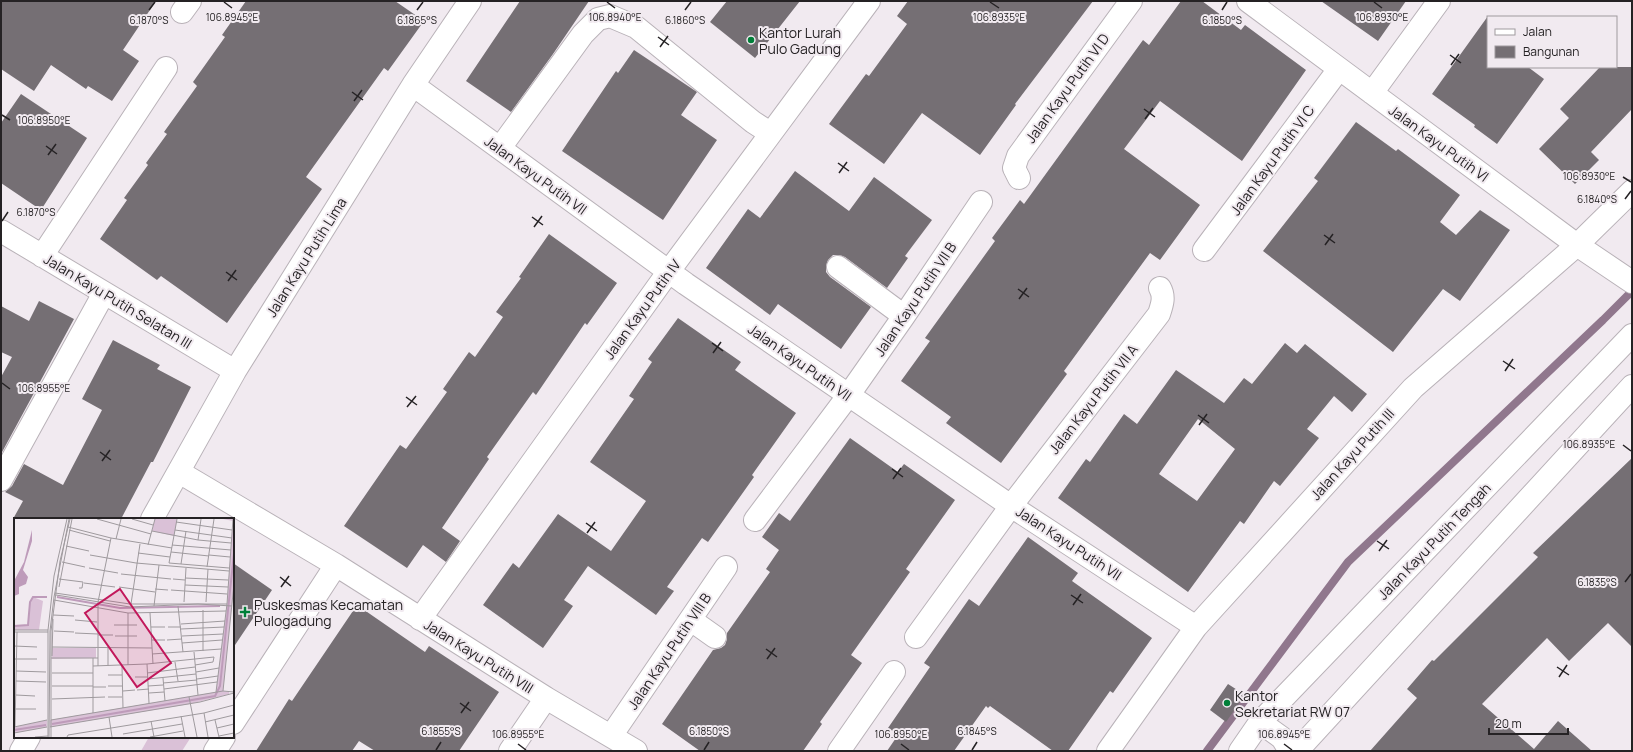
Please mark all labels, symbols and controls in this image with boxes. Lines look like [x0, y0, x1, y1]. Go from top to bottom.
text: 106.8945°E [206, 10, 259, 24]
text: 106.8940°E [589, 10, 642, 24]
text: 106.8935°E [973, 10, 1025, 24]
text: 106.8930°E [1356, 10, 1409, 24]
text: 6.1870°S [129, 13, 169, 27]
text: 6.1865°S [397, 13, 437, 27]
text: 6.1860°S [665, 13, 705, 27]
text: 6.1850°S [1202, 13, 1242, 27]
legend [1487, 16, 1617, 68]
place label: Kantor Lurah Pulo Gadung [759, 23, 841, 58]
text: Jalan [1523, 23, 1552, 40]
street label: Jalan Kayu Putih VI D [1021, 29, 1113, 147]
marker: Kantor Lurah Pulo Gadung [746, 35, 756, 45]
text: Bangunan [1523, 43, 1579, 60]
street label: Jalan Kayu Putih VI [1385, 100, 1493, 186]
street label: Jalan Kayu Putih VI C [1226, 101, 1318, 219]
text: 106.8950°E [18, 113, 71, 127]
street label: Jalan Kayu Putih VII [481, 131, 591, 219]
text: 106.8930°E [1563, 169, 1616, 183]
text: 6.1840°S [1577, 192, 1617, 206]
street label: Jalan Kayu Putih Lima [262, 194, 350, 320]
text: 6.1870°S [16, 205, 56, 219]
street label: Jalan Kayu Putih VII B [870, 238, 960, 360]
street label: Jalan Kayu Putih Selatan III [40, 249, 196, 353]
street label: Jalan Kayu Putih IV [599, 255, 685, 363]
street label: Jalan Kayu Putih VII [744, 319, 856, 405]
street label: Jalan Kayu Putih VII A [1044, 340, 1142, 458]
text: 106.8955°E [18, 381, 71, 395]
street label: Jalan Kayu Putih III [1306, 404, 1398, 504]
text: 106.8935°E [1563, 437, 1615, 451]
street label: Jalan Kayu Putih Tengah [1373, 479, 1495, 603]
street label: Jalan Kayu Putih VII [1013, 502, 1125, 584]
inset map [14, 518, 234, 738]
text: 6.1835°S [1577, 575, 1617, 589]
street label: Jalan Kayu Putih VIII B [623, 589, 715, 713]
place label: Puskesmas Kecamatan Pulogadung [254, 595, 403, 630]
marker: Puskesmas Kecamatan Pulogadung [239, 606, 251, 618]
street label: Jalan Kayu Putih VIII [421, 615, 537, 697]
place label: Kantor Sekretariat RW 07 [1235, 686, 1350, 721]
marker: Kantor Sekretariat RW 07 [1222, 698, 1232, 708]
scale bar [1489, 710, 1568, 736]
text: 20 m [1495, 715, 1522, 732]
text: 6.1855°S [421, 724, 461, 738]
text: 6.1850°S [689, 724, 729, 738]
text: 6.1845°S [957, 724, 997, 738]
text: 106.8955°E [492, 727, 545, 741]
text: 106.8950°E [875, 727, 928, 741]
text: 106.8945°E [1258, 727, 1311, 741]

